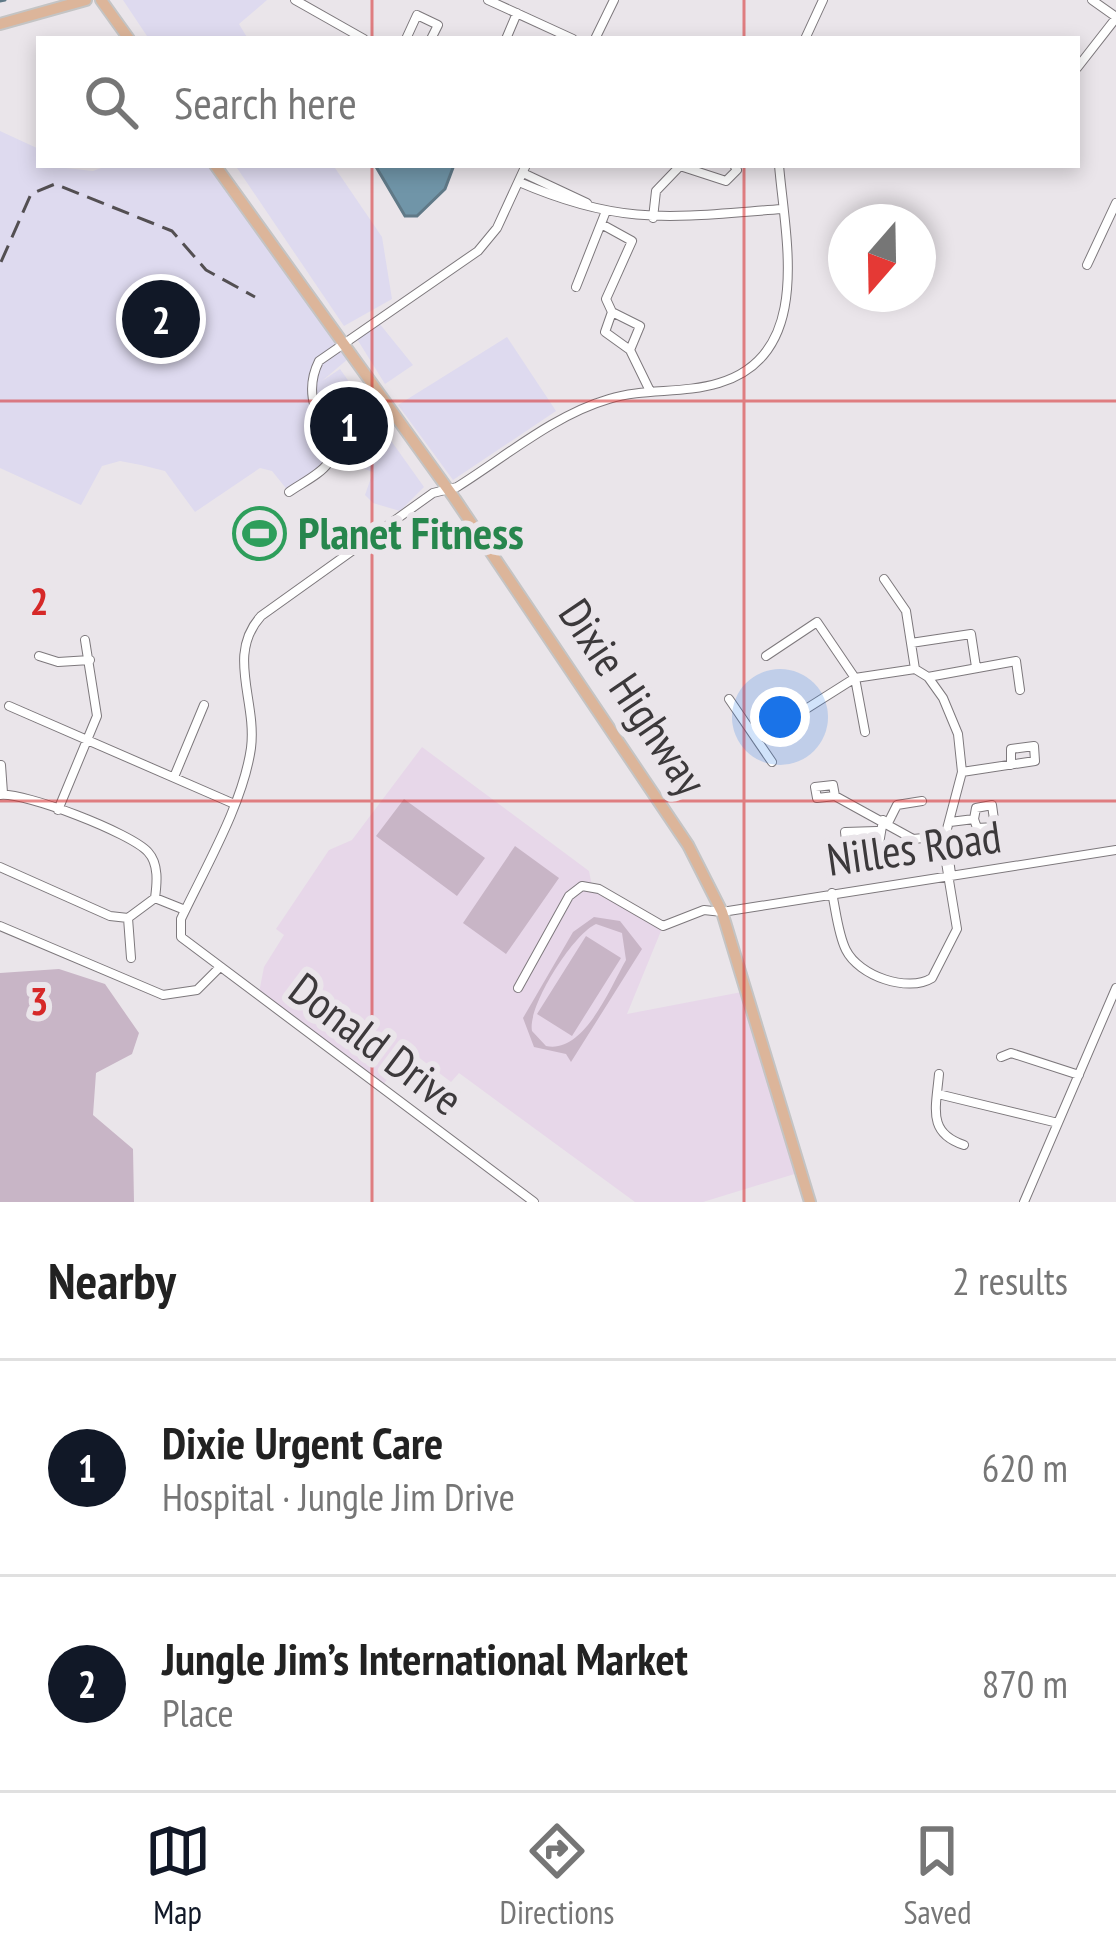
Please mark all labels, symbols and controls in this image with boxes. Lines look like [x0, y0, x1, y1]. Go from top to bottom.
search box [36, 36, 1080, 168]
icon: search [78, 69, 144, 135]
text: Search here [174, 73, 357, 131]
north arrow [828, 204, 936, 312]
pin: 2 [122, 274, 200, 364]
pin: 1 [310, 381, 388, 471]
place label: Planet Fitness [298, 503, 524, 561]
sports icon: Planet Fitness [231, 505, 287, 561]
text: 2 [30, 575, 48, 626]
street label: Dixie Highway [547, 587, 721, 806]
your location [750, 687, 810, 747]
street label: Nilles Road [823, 806, 1005, 888]
street label: Donald Drive [278, 959, 475, 1127]
text: 3 [30, 975, 48, 1026]
text: Nearby [48, 1247, 176, 1313]
text: 2 results [952, 1255, 1068, 1306]
text: Dixie Urgent Care [162, 1413, 443, 1471]
text: 1 [78, 1442, 96, 1493]
text: 620 m [982, 1442, 1068, 1493]
text: Hospital · Jungle Jim Drive [162, 1471, 515, 1522]
text: Jungle Jim’s International Market [162, 1629, 688, 1687]
text: 2 [78, 1658, 96, 1709]
text: 870 m [982, 1658, 1068, 1709]
text: Place [162, 1687, 234, 1738]
tab: Map [145, 1818, 211, 1933]
tab: Directions [500, 1818, 614, 1933]
tab: Saved [903, 1818, 971, 1933]

